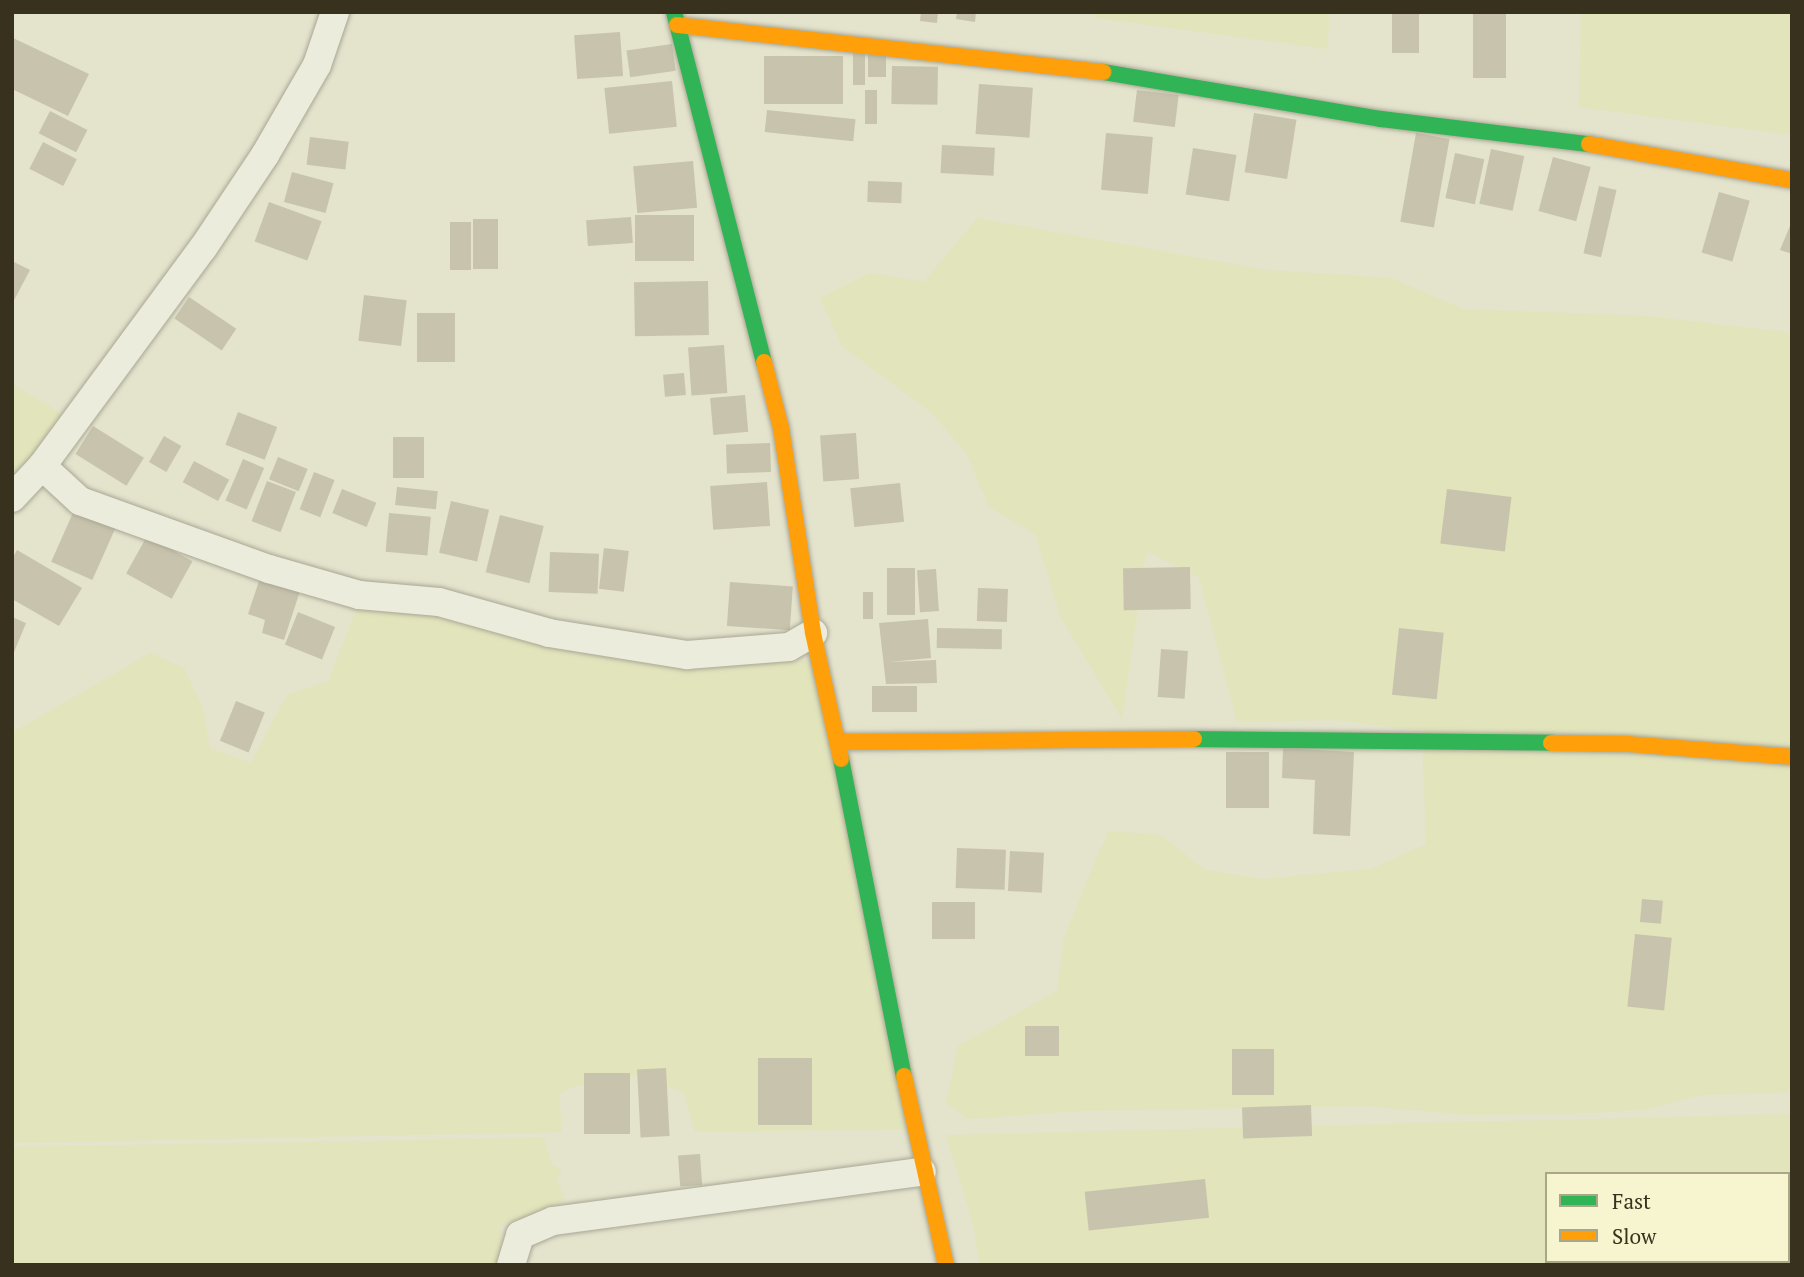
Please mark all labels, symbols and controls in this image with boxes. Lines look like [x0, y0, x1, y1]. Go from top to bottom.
legend [1545, 1172, 1790, 1263]
text: Fast [1612, 1187, 1651, 1215]
text: Slow [1612, 1222, 1656, 1250]

